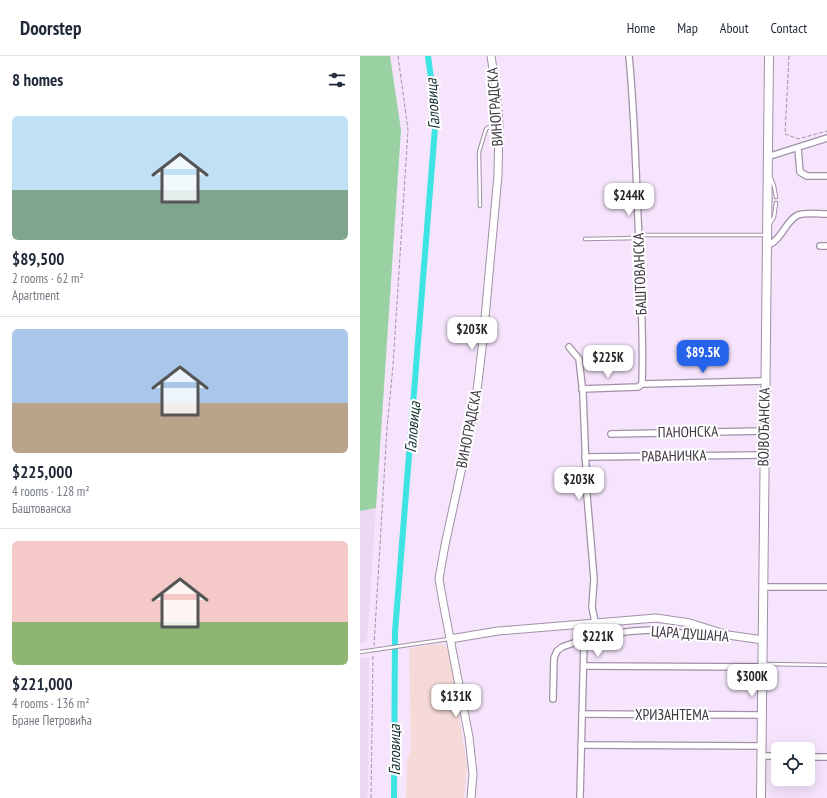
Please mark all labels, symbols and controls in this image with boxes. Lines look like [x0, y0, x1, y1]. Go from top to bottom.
text: Doorstep [20, 16, 81, 40]
text: Home [627, 19, 655, 37]
text: Map [677, 19, 698, 37]
text: About [720, 19, 749, 37]
text: Contact [771, 19, 807, 37]
street label: ВИНОГРАДСКА [482, 66, 507, 147]
text: 8 homes [12, 69, 63, 91]
icon: filters [326, 69, 348, 91]
water label: Галовица [420, 76, 444, 130]
icon: home [144, 142, 216, 214]
pin: $244K [601, 183, 657, 217]
text: $244K [613, 187, 645, 204]
street label: БАШТОВАНСКА [629, 232, 650, 315]
text: $89,500 [12, 248, 64, 270]
text: 2 rooms · 62 m² [12, 270, 84, 287]
text: Apartment [12, 287, 60, 304]
pin: $203K [444, 317, 500, 351]
text: $203K [456, 321, 488, 338]
pin: $89.5K [670, 340, 736, 374]
text: $89.5K [686, 344, 720, 361]
pin: $225K [580, 345, 636, 379]
text: $225K [592, 349, 624, 366]
icon: home [144, 355, 216, 427]
street label: ВОЈВОЂАНСКА [753, 386, 774, 467]
street label: ВИНОГРАДСКА [452, 387, 486, 470]
water label: Галовица [400, 399, 424, 453]
street label: ПАНОНСКА [657, 421, 719, 442]
street label: РАВАНИЧКА [641, 445, 708, 466]
text: $225,000 [12, 461, 73, 483]
pin: $203K [551, 467, 607, 501]
text: $203K [563, 471, 595, 488]
text: 4 rooms · 128 m² [12, 483, 90, 500]
text: Баштованска [12, 500, 71, 517]
icon: home [144, 567, 216, 639]
street label: ЦАРА ДУШАНА [650, 621, 731, 646]
pin: $221K [570, 624, 626, 658]
text: $221K [582, 628, 614, 645]
pin: $300K [724, 664, 780, 698]
text: $300K [736, 668, 768, 685]
text: $221,000 [12, 673, 73, 695]
pin: $131K [428, 684, 484, 718]
text: $131K [440, 688, 472, 705]
text: 4 rooms · 136 m² [12, 695, 90, 712]
street label: ХРИЗАНТЕМА [635, 705, 710, 724]
text: Бране Петровића [12, 712, 92, 729]
water label: Галовица [384, 723, 404, 776]
map controls [771, 742, 815, 786]
button: locate [771, 742, 815, 786]

